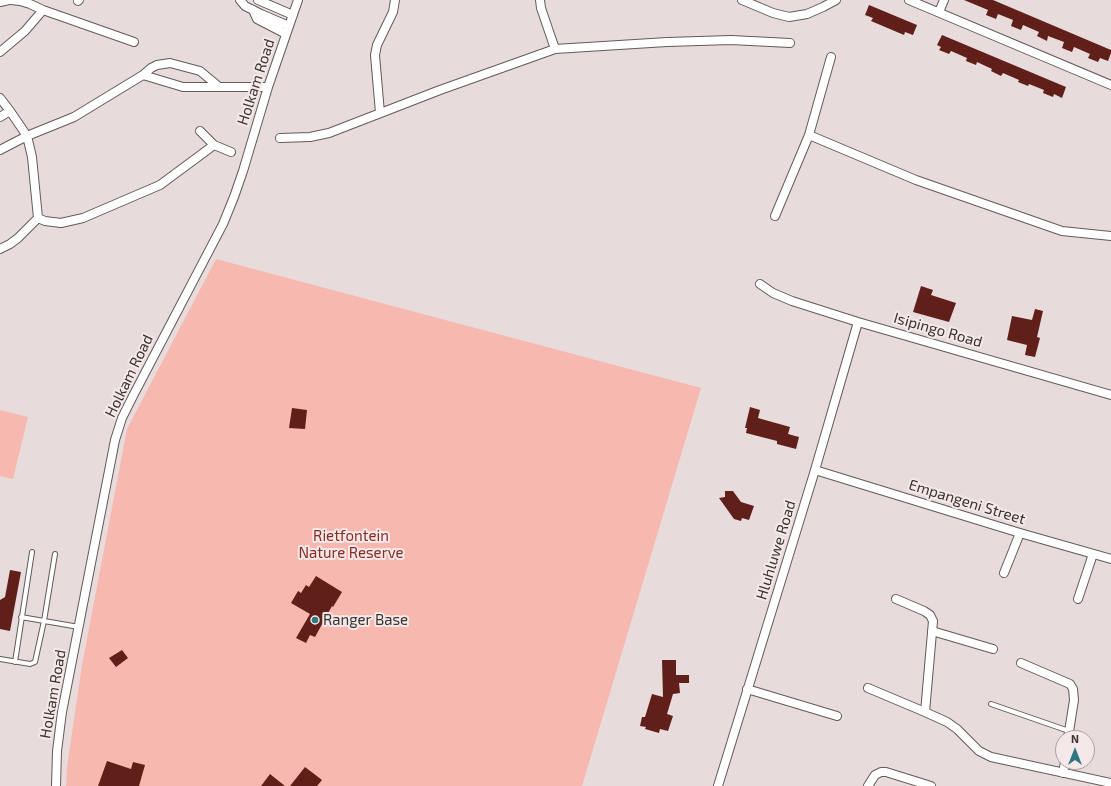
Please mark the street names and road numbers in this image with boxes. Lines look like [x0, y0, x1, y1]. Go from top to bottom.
street label: Holkam Road [234, 36, 278, 128]
street label: Isipingo Road [892, 309, 984, 351]
street label: Holkam Road [101, 332, 157, 420]
street label: Empangeni Street [907, 476, 1027, 528]
street label: Hluhluwe Road [752, 498, 800, 602]
street label: Holkam Road [36, 648, 70, 740]

